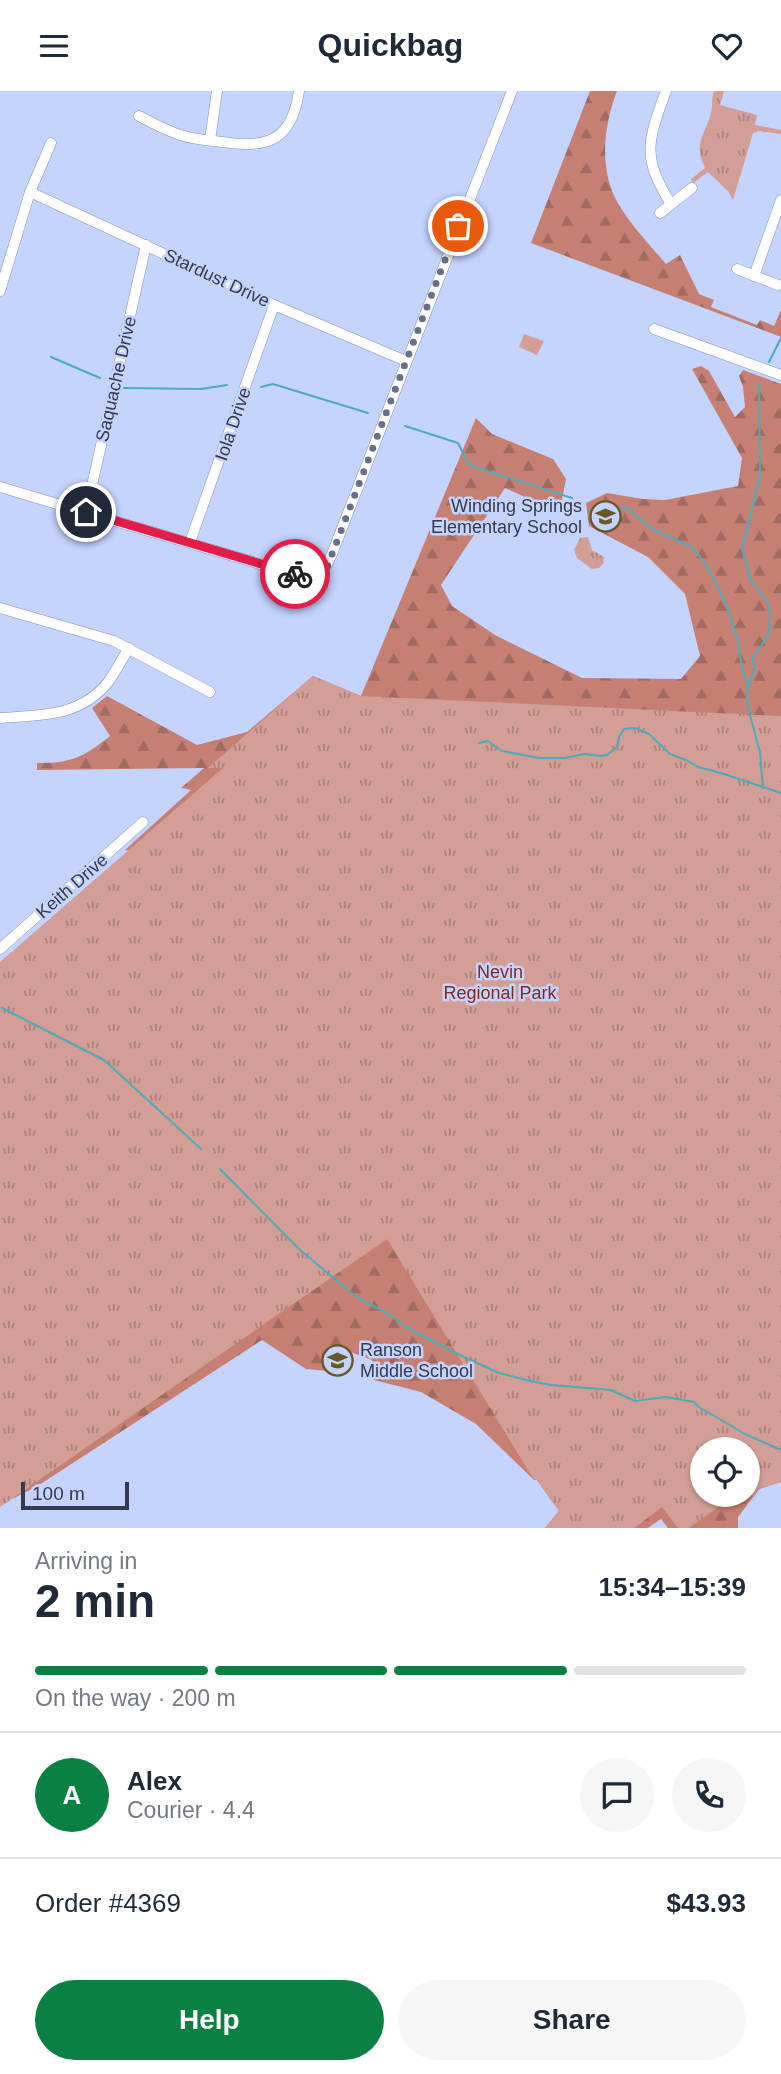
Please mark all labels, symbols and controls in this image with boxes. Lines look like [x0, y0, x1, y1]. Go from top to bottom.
icon: menu [35, 27, 73, 65]
text: Quickbag [318, 27, 463, 63]
icon: heart [708, 27, 746, 65]
pin [428, 196, 488, 256]
icon: bag [439, 207, 477, 245]
street label: Stardust Drive [161, 245, 273, 311]
street label: Saquache Drive [92, 314, 140, 444]
street label: Iola Drive [211, 385, 255, 463]
pin [56, 482, 116, 542]
icon: home [67, 493, 105, 531]
place label: Winding Springs Elementary School [431, 496, 582, 537]
school or university icon: Winding Springs Elementary School [588, 499, 622, 533]
courier [260, 539, 330, 609]
icon: bike [276, 555, 314, 593]
street label: Keith Drive [32, 850, 112, 922]
park label: Nevin Regional Park [443, 962, 558, 1003]
place label: Ranson Middle School [360, 1340, 473, 1381]
school or university icon: Ranson Middle School [320, 1343, 354, 1377]
map controls [690, 1437, 760, 1507]
button: locate [690, 1437, 760, 1507]
scale bar [21, 1479, 130, 1511]
text: 100 m [32, 1483, 85, 1504]
text: Arriving in [35, 1548, 137, 1574]
text: 15:34–15:39 [599, 1572, 746, 1602]
text: 2 min [35, 1575, 155, 1627]
text: On the way · 200 m [35, 1685, 236, 1711]
button: chat [580, 1758, 654, 1832]
button: phone [672, 1758, 746, 1832]
text: Alex [127, 1766, 182, 1796]
text: A [63, 1780, 81, 1810]
text: Courier · 4.4 [127, 1797, 255, 1823]
text: Order #4369 [35, 1888, 181, 1918]
text: $43.93 [666, 1888, 746, 1918]
button: Help [35, 1980, 384, 2060]
button: Share [398, 1980, 746, 2060]

